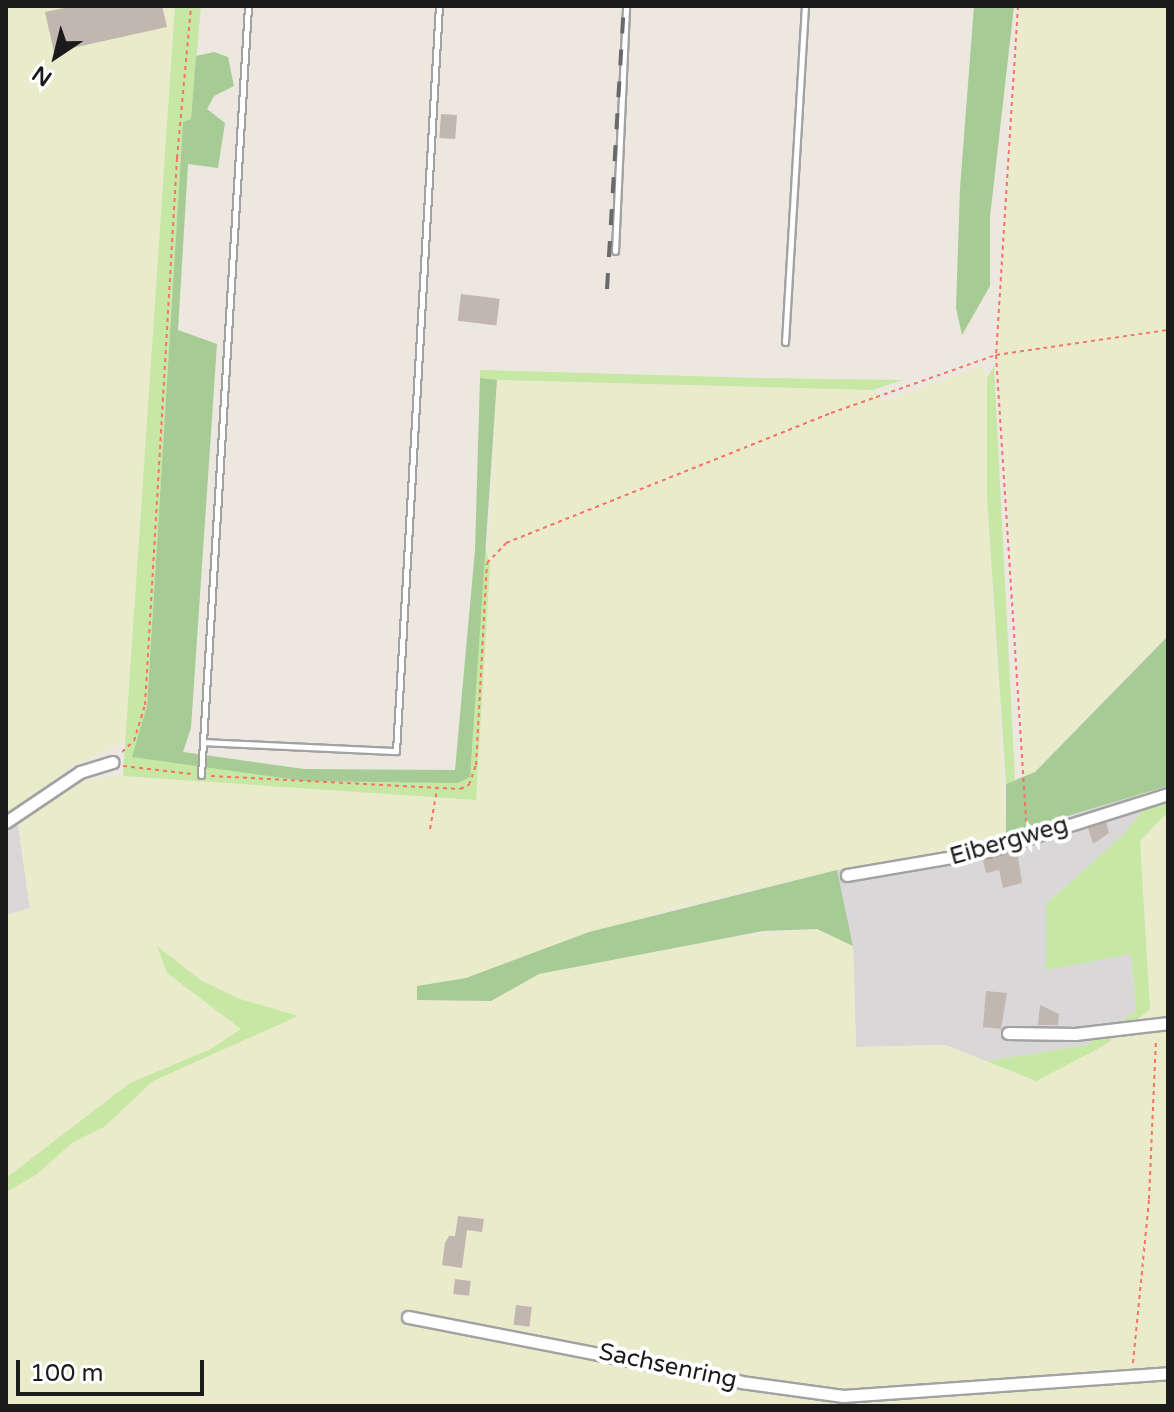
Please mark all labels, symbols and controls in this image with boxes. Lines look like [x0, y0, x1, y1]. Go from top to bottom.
north arrow [16, 16, 96, 96]
text: N [28, 60, 57, 91]
street label: Eibergweg [947, 810, 1071, 872]
street label: Sachsenring [596, 1337, 740, 1395]
scale bar [20, 1344, 208, 1394]
text: 100 m [30, 1359, 104, 1388]

